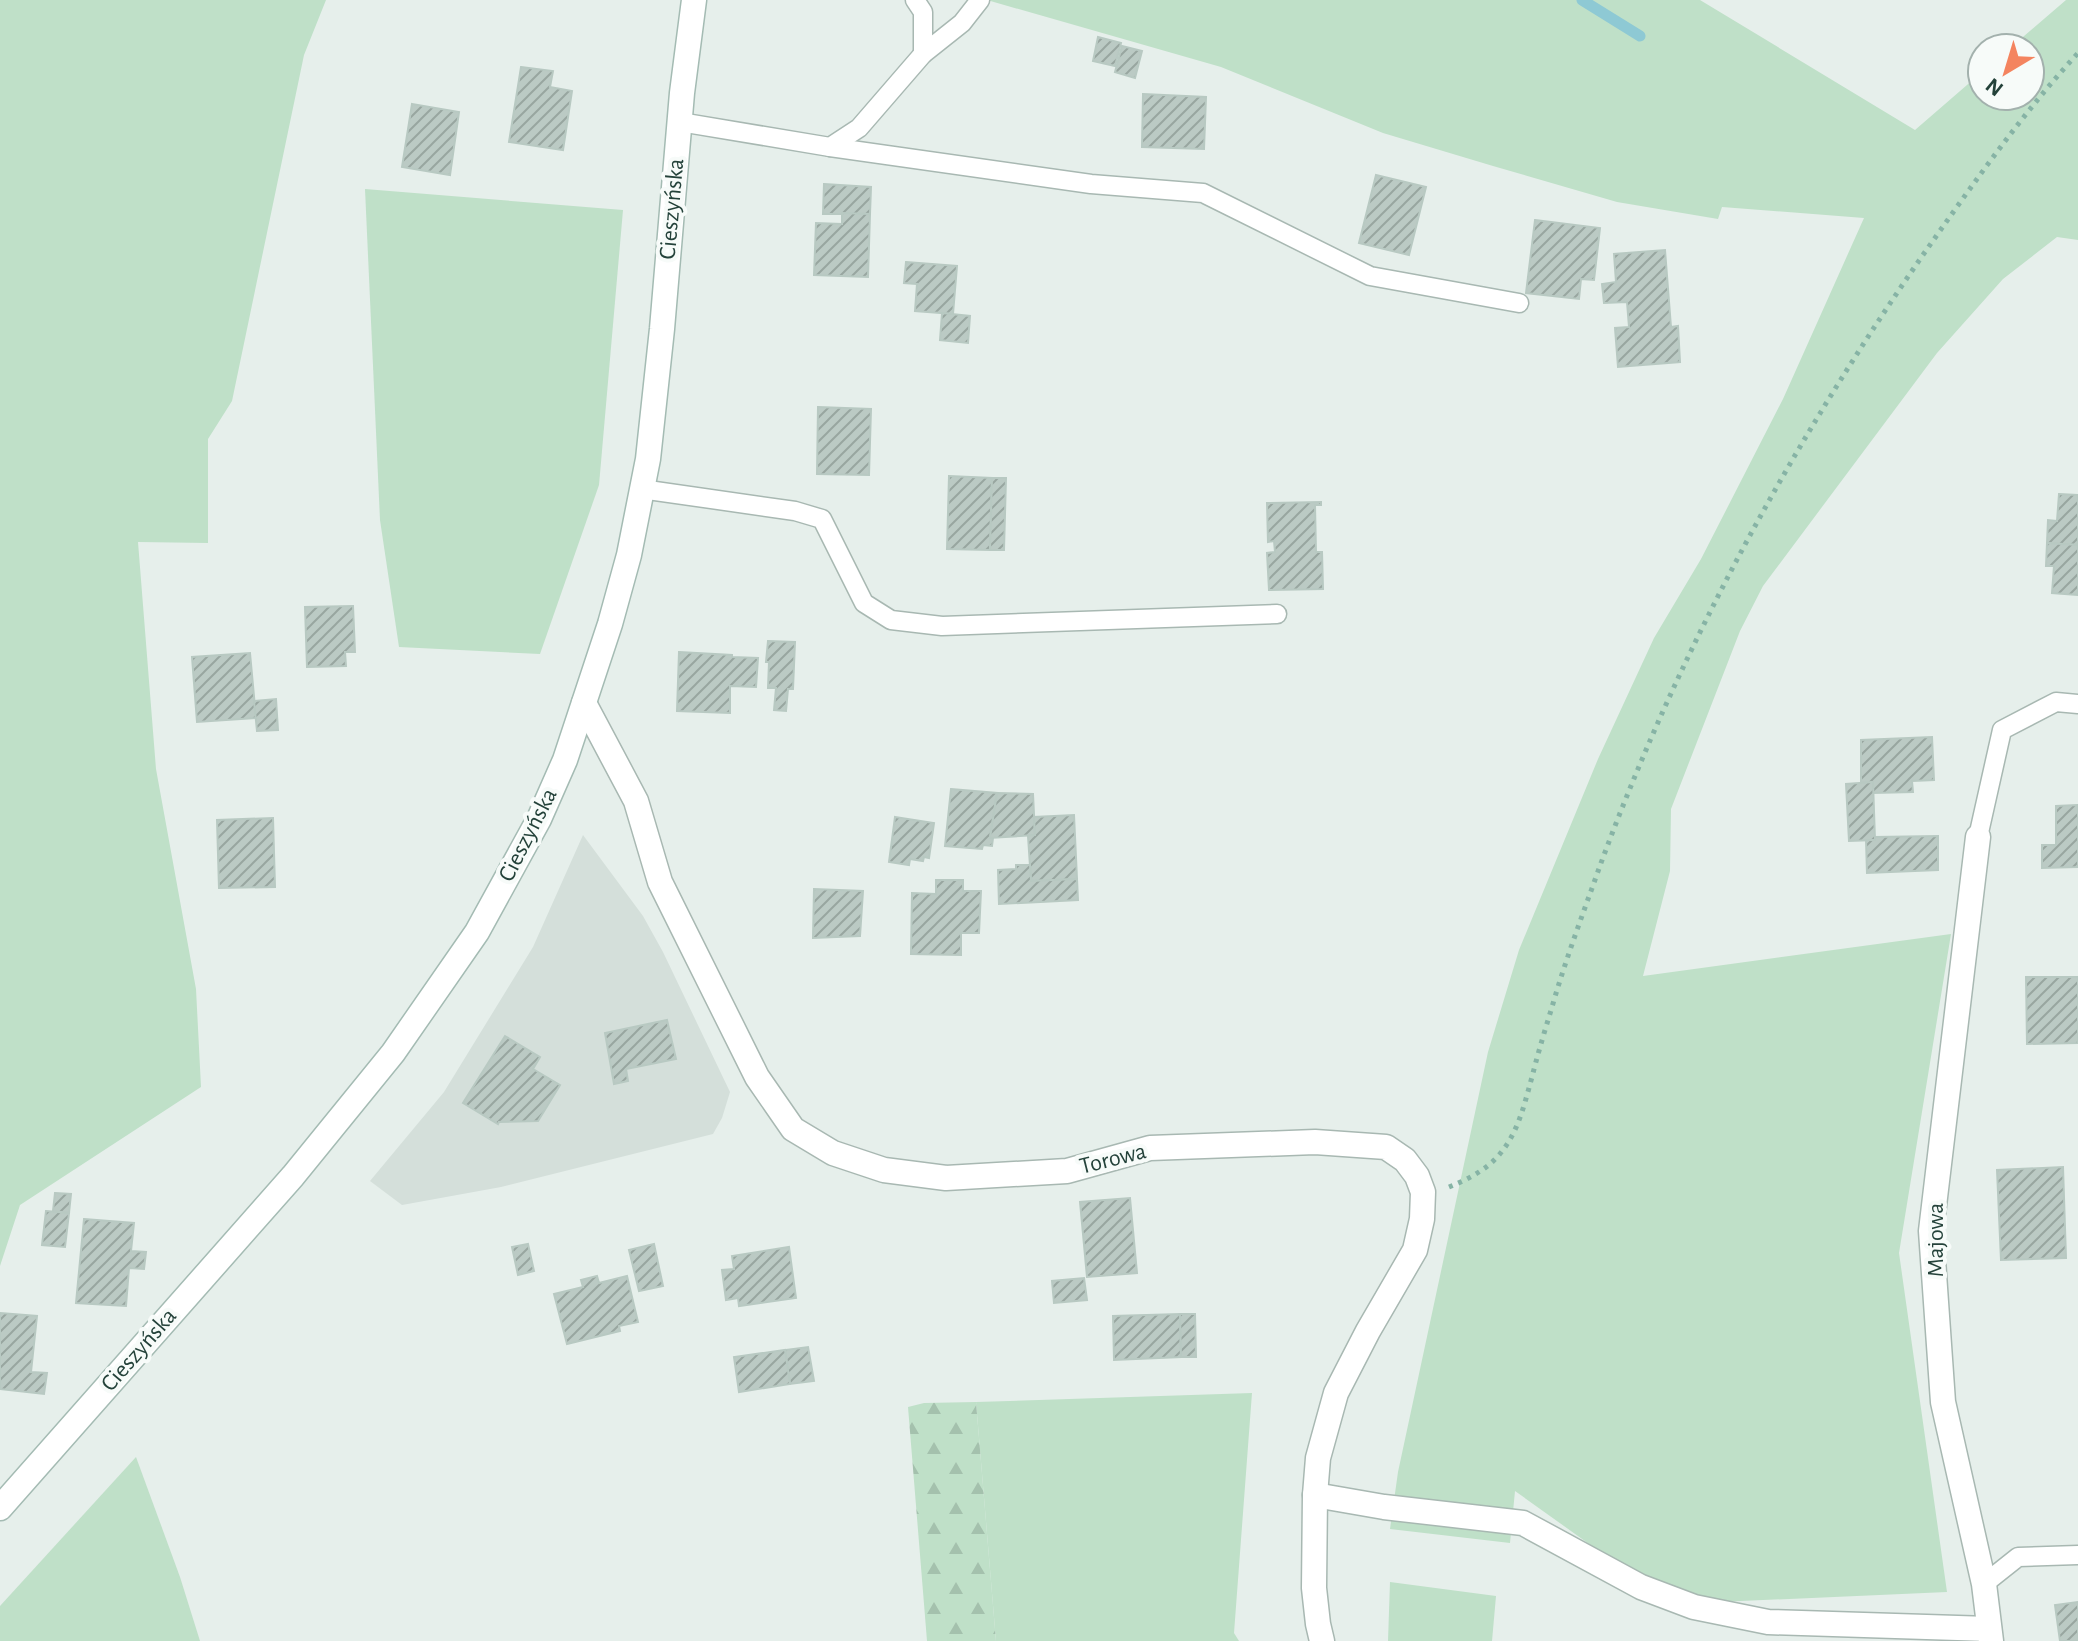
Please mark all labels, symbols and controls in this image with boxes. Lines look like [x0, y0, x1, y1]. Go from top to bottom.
north arrow [1966, 32, 2046, 112]
text: N [1982, 74, 2007, 100]
street label: Cieszyńska [656, 158, 688, 260]
street label: Cieszyńska [494, 784, 562, 886]
street label: Torowa [1077, 1139, 1149, 1179]
street label: Majowa [1924, 1203, 1948, 1277]
street label: Cieszyńska [97, 1304, 181, 1396]

